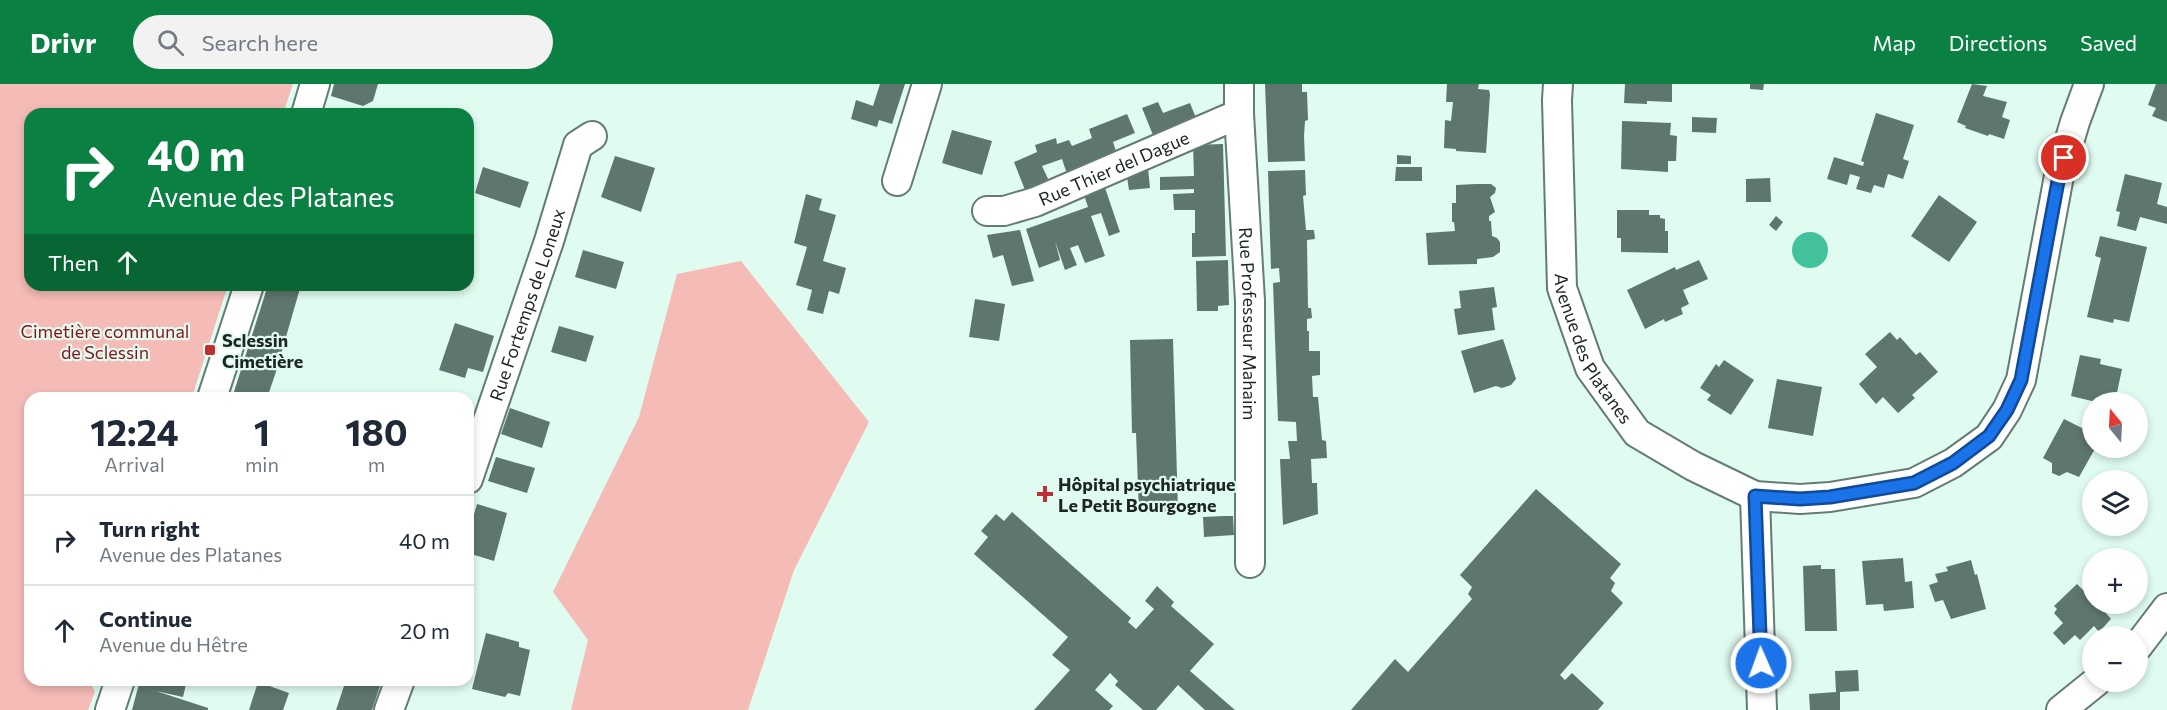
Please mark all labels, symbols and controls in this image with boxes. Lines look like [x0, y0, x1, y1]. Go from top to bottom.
search box [133, 15, 553, 69]
text: Drivr [30, 25, 97, 59]
icon: search [154, 26, 187, 59]
text: Search here [202, 29, 318, 56]
text: Map [1873, 30, 1916, 55]
text: Directions [1949, 30, 2047, 55]
text: Saved [2080, 30, 2137, 55]
street label: Rue Thier del Dague [1035, 126, 1192, 210]
text: 40 m [147, 128, 245, 180]
icon: right [48, 132, 126, 210]
pin [2038, 132, 2089, 183]
icon: arrive [2047, 141, 2080, 174]
text: Avenue des Platanes [147, 180, 395, 213]
street label: Rue Fortemps de Loneux [484, 206, 569, 404]
street label: Rue Professeur Mahaim [1235, 227, 1261, 420]
icon: ahead [111, 246, 144, 279]
text: Then [48, 249, 99, 276]
street label: Avenue des Platanes [1551, 273, 1637, 428]
park label: Cimetière communal de Sclessin [21, 320, 189, 363]
place label: Sclessin Cimetière [222, 329, 303, 372]
marker: Sclessin Cimetière [203, 343, 217, 357]
north arrow [2082, 392, 2148, 458]
map controls [2082, 392, 2148, 692]
text: 12:24 [90, 409, 179, 453]
text: 1 [254, 409, 270, 453]
text: 180 [345, 409, 408, 453]
text: Arrival [104, 452, 165, 476]
text: min [245, 452, 279, 476]
text: m [368, 452, 385, 476]
button: layers [2082, 470, 2148, 536]
place label: Hôpital psychiatrique Le Petit Bourgogne [1058, 473, 1236, 516]
marker: Hôpital psychiatrique Le Petit Bourgogne [1036, 485, 1054, 503]
text: Turn right [99, 515, 200, 542]
icon: right [48, 524, 81, 557]
text: 40 m [399, 527, 450, 554]
text: Avenue des Platanes [99, 542, 282, 566]
button: + [2082, 548, 2148, 614]
text: Continue [99, 605, 192, 632]
icon: ahead [48, 614, 81, 647]
text: 20 m [400, 617, 450, 644]
button: − [2082, 626, 2148, 692]
position arrow [1729, 631, 1793, 695]
text: Avenue du Hêtre [99, 632, 248, 656]

